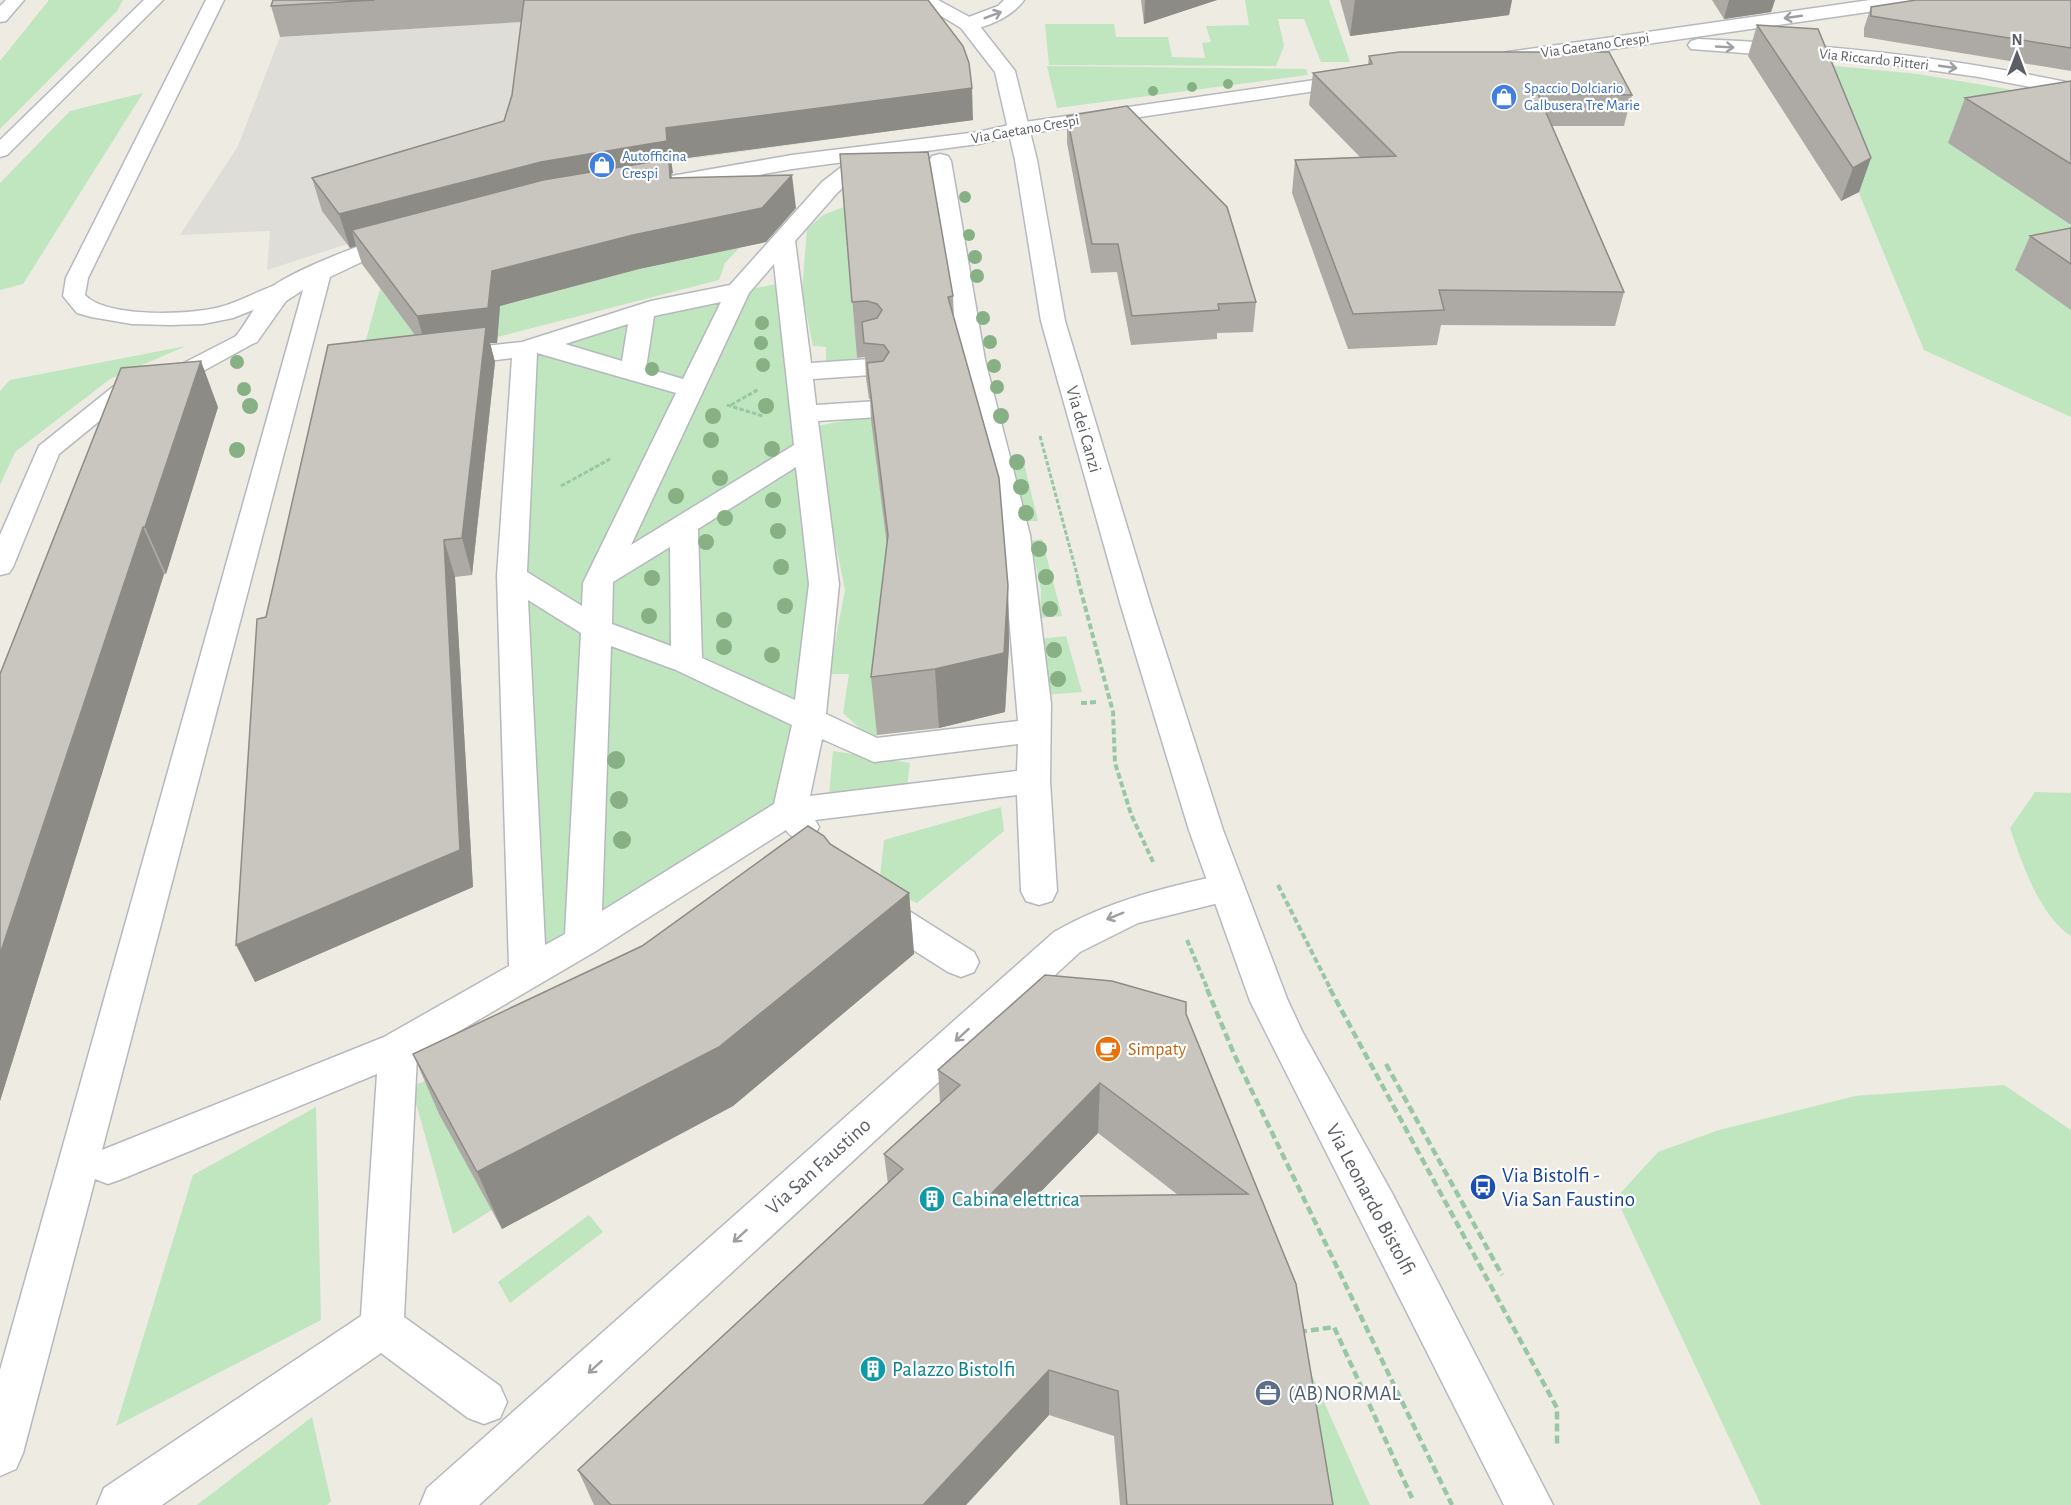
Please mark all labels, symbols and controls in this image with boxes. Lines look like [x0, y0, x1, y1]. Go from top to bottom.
one-way arrow [984, 9, 1002, 20]
one-way arrow [1783, 11, 1803, 22]
north arrow [1987, 24, 2047, 84]
street label: Via Gaetano Crespi [1540, 30, 1650, 61]
text: N [2011, 32, 2023, 48]
one-way arrow [1715, 41, 1735, 52]
street label: Via Riccardo Pitteri [1818, 46, 1930, 73]
one-way arrow [1937, 62, 1957, 73]
place label: Spaccio Dolciario Galbusera Tre Marie [1524, 81, 1640, 113]
shop icon: Spaccio Dolciario Galbusera Tre Marie [1489, 82, 1519, 112]
street label: Via Gaetano Crespi [970, 113, 1080, 146]
place label: Autofficina Crespi [622, 149, 687, 181]
shop icon: Autofficina Crespi [587, 150, 617, 180]
street label: Via dei Canzi [1062, 384, 1104, 475]
one-way arrow [1106, 911, 1125, 922]
one-way arrow [955, 1028, 970, 1042]
cafe icon: Simpaty [1093, 1034, 1123, 1064]
place label: Simpaty [1128, 1041, 1186, 1059]
street label: Via San Faustino [762, 1114, 875, 1219]
street label: Via Leonardo Bistolfi [1322, 1120, 1419, 1278]
place label: Via Bistolfi - Via San Faustino [1502, 1165, 1635, 1210]
bus stop icon: Via Bistolfi - Via San Faustino [1468, 1172, 1498, 1202]
building icon: Cabina elettrica [917, 1184, 947, 1214]
place label: Cabina elettrica [952, 1189, 1080, 1210]
one-way arrow [733, 1229, 748, 1243]
building icon: Palazzo Bistolfi [858, 1354, 888, 1384]
place label: Palazzo Bistolfi [892, 1359, 1015, 1380]
one-way arrow [588, 1360, 603, 1374]
office icon: (AB)NORMAL [1253, 1378, 1283, 1408]
place label: (AB)NORMAL [1288, 1383, 1401, 1404]

